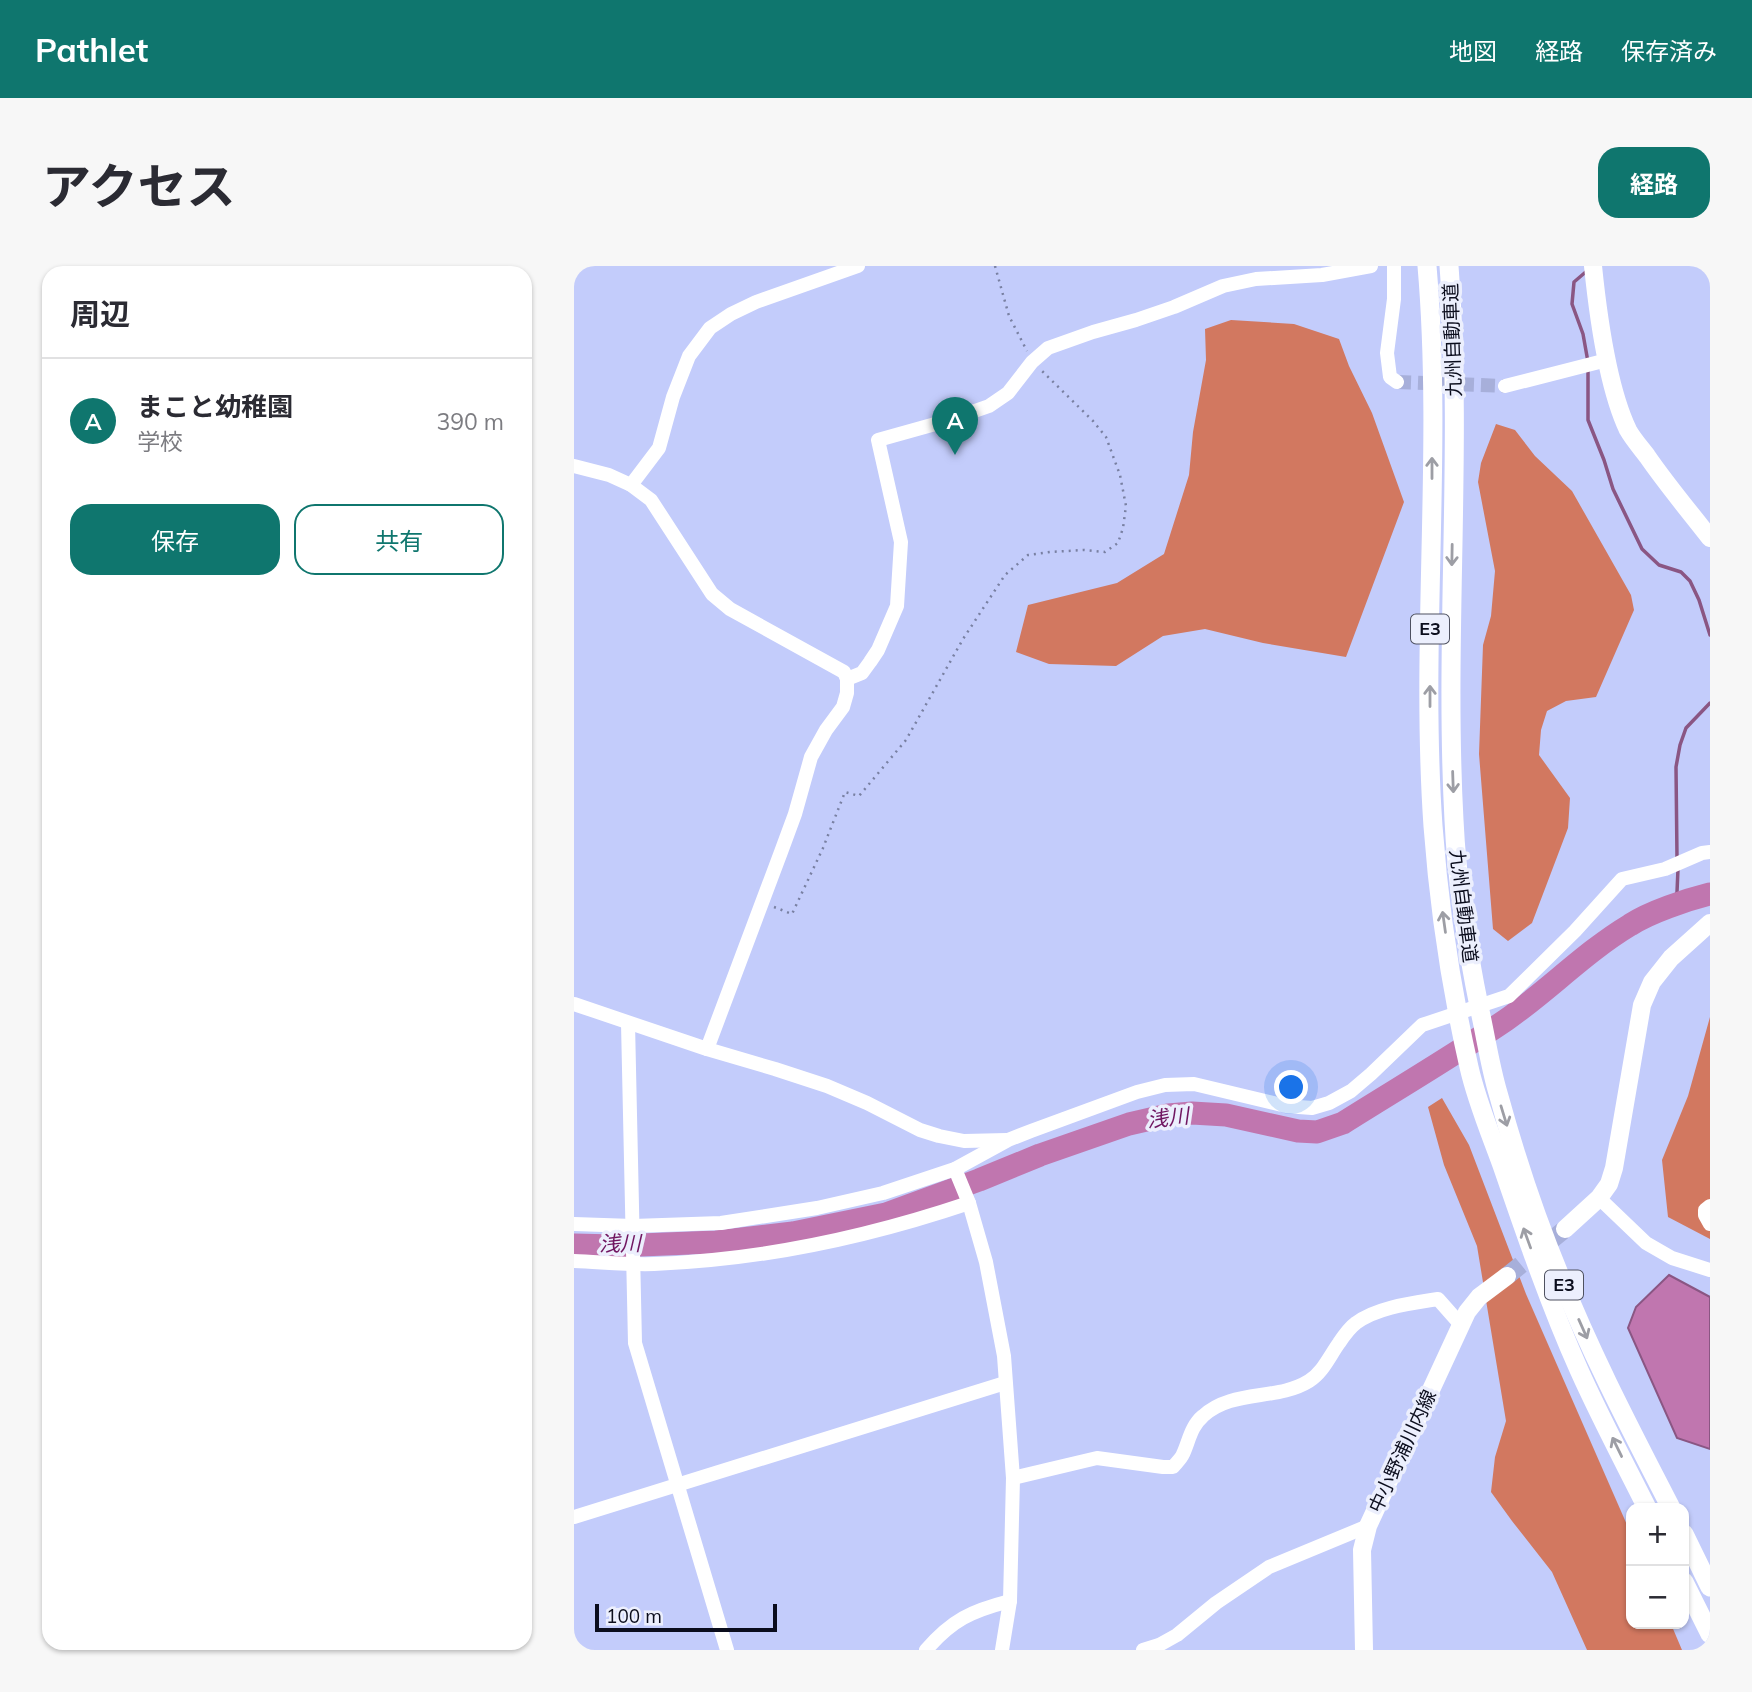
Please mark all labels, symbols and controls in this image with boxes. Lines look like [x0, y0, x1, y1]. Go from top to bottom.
text: Pathlet [35, 29, 148, 70]
text: 地図 [1449, 36, 1497, 66]
text: 経路 [1535, 36, 1583, 66]
text: 保存済み [1621, 36, 1717, 66]
button: 経路 [1598, 147, 1710, 218]
text: アクセス [42, 155, 236, 216]
street label: 九州自動車道 [1438, 283, 1466, 397]
text: 周辺 [70, 295, 130, 333]
text: まこと幼稚園 [137, 390, 293, 423]
pin: A [932, 397, 978, 455]
text: A [84, 407, 102, 436]
text: 390 m [436, 407, 504, 436]
text: 学校 [137, 427, 183, 456]
one-way arrow [1425, 457, 1439, 480]
button: 保存 [70, 504, 280, 575]
button: 共有 [294, 504, 504, 575]
one-way arrow [1445, 543, 1459, 566]
road number: E3 [1411, 614, 1449, 643]
one-way arrow [1423, 684, 1437, 707]
one-way arrow [1446, 770, 1459, 793]
street label: 九州自動車道 [1445, 848, 1483, 964]
one-way arrow [1437, 912, 1450, 934]
your location [1274, 1070, 1308, 1104]
water label: 浅川 [1146, 1102, 1192, 1132]
one-way arrow [1499, 1105, 1512, 1127]
one-way arrow [1520, 1228, 1532, 1250]
water label: 浅川 [599, 1230, 643, 1256]
road number: E3 [1545, 1270, 1583, 1300]
one-way arrow [1577, 1318, 1590, 1339]
street label: 中小野浦川内線 [1363, 1386, 1441, 1516]
one-way arrow [1610, 1437, 1623, 1458]
map controls [1626, 1503, 1689, 1629]
button: + [1626, 1503, 1689, 1566]
button: − [1626, 1566, 1689, 1629]
scale bar [595, 1601, 777, 1633]
text: 100 m [606, 1604, 662, 1628]

